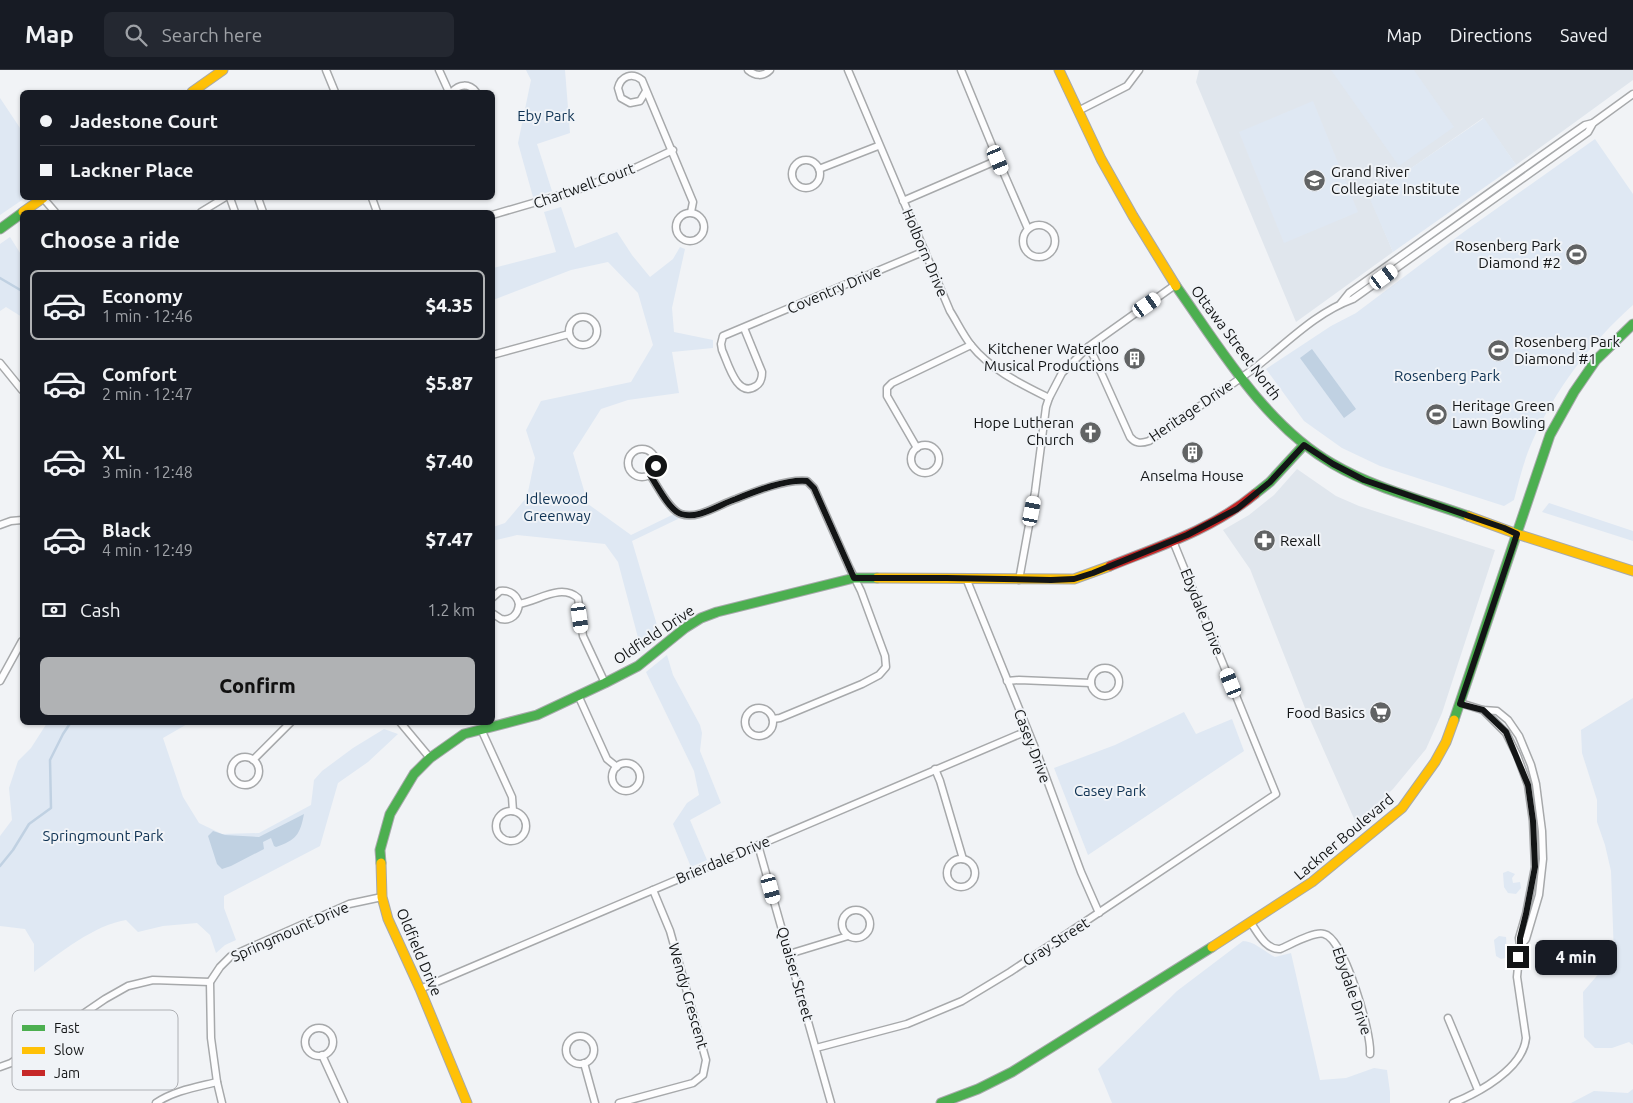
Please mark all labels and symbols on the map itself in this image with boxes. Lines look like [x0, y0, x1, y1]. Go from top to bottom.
park label: Eby Park [517, 107, 575, 124]
car [985, 143, 1010, 177]
street label: Chartwell Court [531, 159, 637, 212]
place label: Grand River Collegiate Institute [1331, 163, 1460, 197]
school or university icon: Grand River Collegiate Institute [1303, 169, 1327, 193]
street label: Holborn Drive [899, 206, 952, 299]
place label: Rosenberg Park Diamond #2 [1455, 237, 1561, 271]
sports icon: Rosenberg Park Diamond #2 [1565, 243, 1589, 267]
street label: Coventry Drive [784, 262, 883, 317]
car [1367, 262, 1400, 292]
street label: Ottawa Street North [1188, 282, 1285, 403]
car [1130, 290, 1163, 320]
place label: Rosenberg Park Diamond #1 [1514, 333, 1620, 367]
sports icon: Rosenberg Park Diamond #1 [1486, 339, 1510, 363]
place label: Kitchener Waterloo Musical Productions [984, 340, 1119, 374]
building icon: Kitchener Waterloo Musical Productions [1123, 346, 1147, 370]
park label: Rosenberg Park [1394, 367, 1500, 384]
street label: Heritage Drive [1146, 376, 1236, 445]
place label: Heritage Green Lawn Bowling [1452, 397, 1555, 431]
sports icon: Heritage Green Lawn Bowling [1424, 403, 1448, 427]
place label: Hope Lutheran Church [973, 414, 1074, 448]
church icon: Hope Lutheran Church [1078, 420, 1102, 444]
building icon: Anselma House [1180, 441, 1204, 465]
route start [645, 455, 667, 477]
place label: Anselma House [1140, 467, 1244, 484]
park label: Idlewood Greenway [523, 490, 591, 524]
car [1021, 495, 1042, 527]
pharmacy icon: Rexall [1252, 529, 1276, 553]
place label: Rexall [1280, 532, 1321, 549]
street label: Ebydale Drive [1177, 566, 1228, 658]
street label: Oldfield Drive [610, 601, 697, 668]
car [570, 602, 589, 634]
car [1218, 666, 1243, 700]
supermarket icon: Food Basics [1369, 701, 1393, 725]
place label: Food Basics [1286, 704, 1365, 721]
street label: Casey Drive [1011, 706, 1054, 785]
park label: Casey Park [1074, 782, 1147, 799]
street label: Lackner Boulevard [1291, 790, 1397, 883]
park label: Springmount Park [42, 827, 164, 844]
street label: Brierdale Drive [673, 832, 772, 887]
car [759, 873, 782, 905]
street label: Springmount Drive [228, 898, 351, 965]
street label: Oldfield Drive [393, 905, 446, 998]
street label: Gray Street [1019, 914, 1092, 969]
street label: Quaiser Street [774, 925, 817, 1023]
callout: 4 min [1536, 940, 1618, 974]
street label: Wendy Crescent [665, 941, 712, 1051]
street label: Ebydale Drive [1329, 945, 1375, 1037]
route end [1507, 946, 1529, 968]
legend [12, 1010, 178, 1090]
text: Fast [54, 1020, 80, 1036]
text: Slow [54, 1042, 84, 1058]
text: Jam [54, 1065, 80, 1081]

